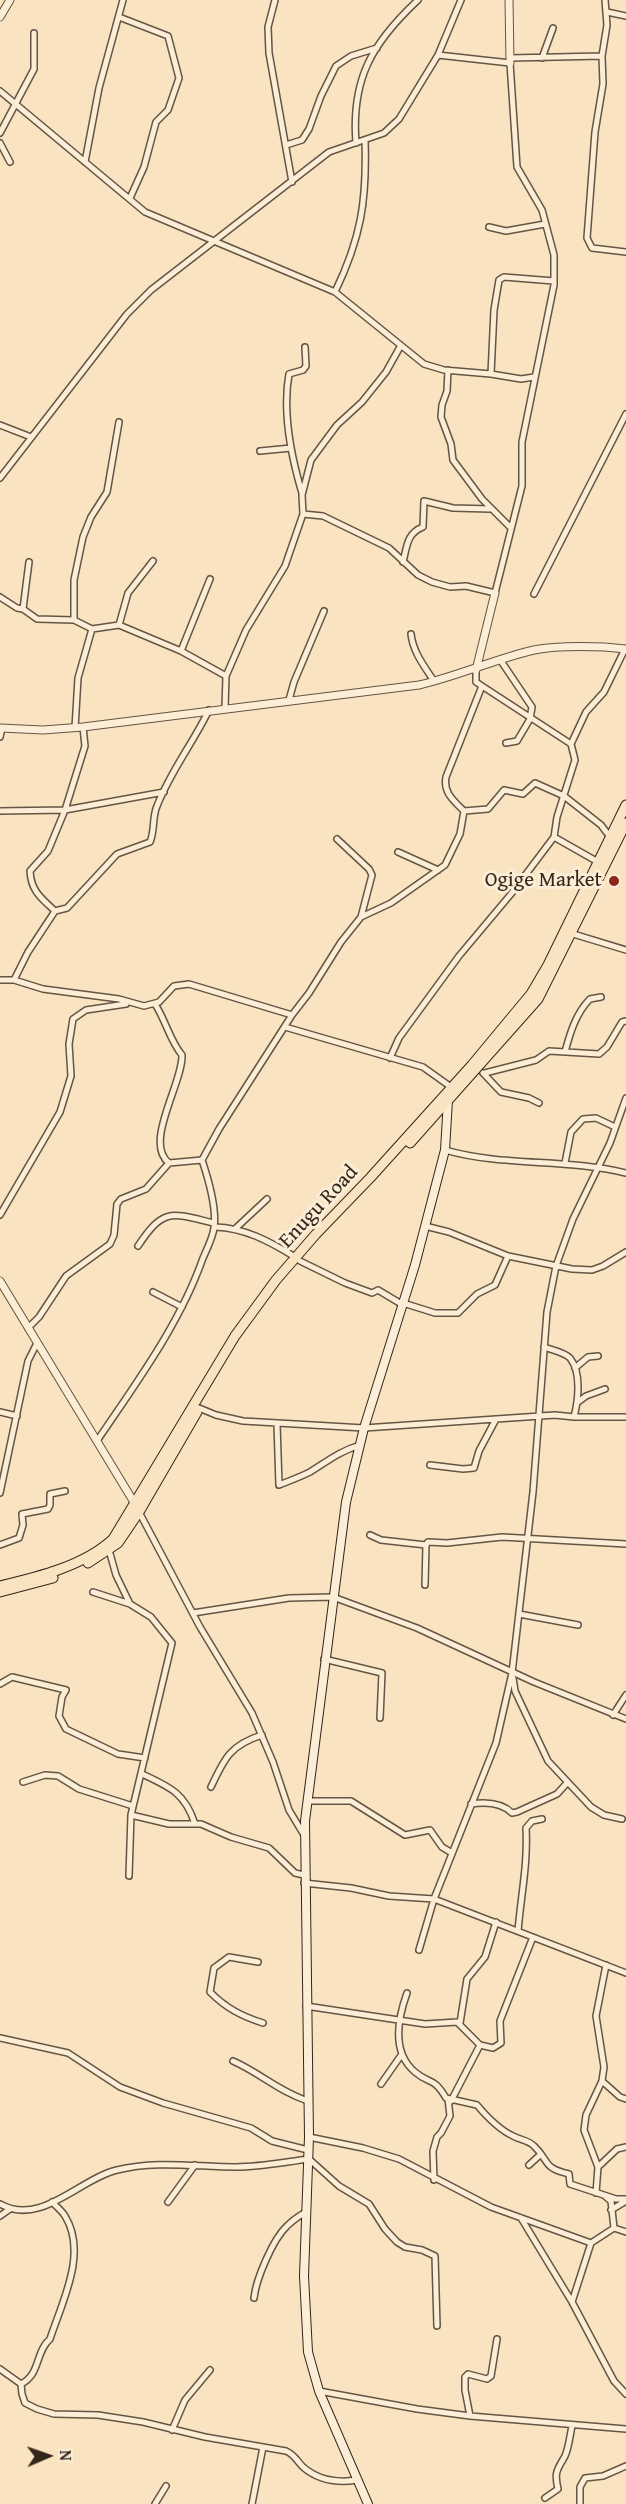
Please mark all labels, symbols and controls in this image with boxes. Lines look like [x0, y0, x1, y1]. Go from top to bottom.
place label: Ogige Market [485, 868, 602, 894]
marker: Ogige Market [607, 874, 621, 888]
street label: Enugu Road [274, 1160, 364, 1254]
north arrow [18, 2426, 78, 2486]
text: N [54, 2450, 78, 2461]

